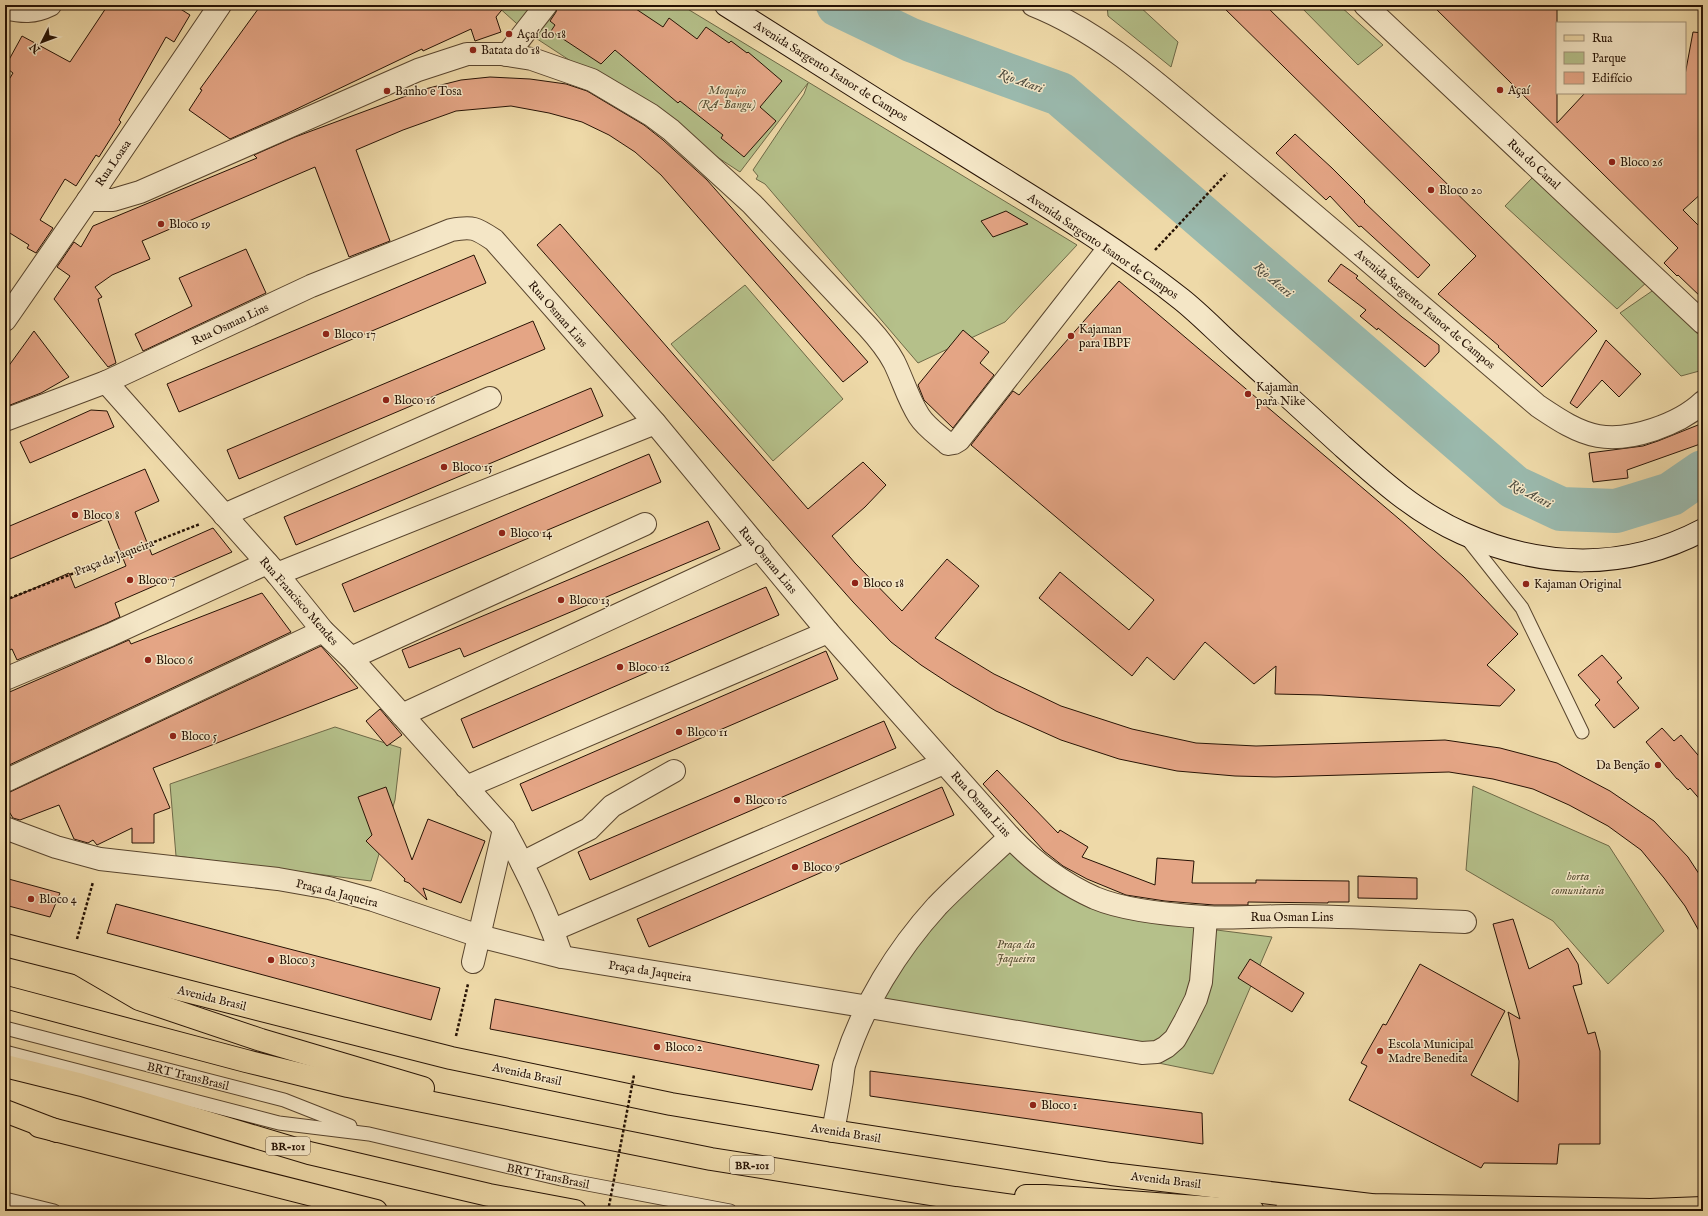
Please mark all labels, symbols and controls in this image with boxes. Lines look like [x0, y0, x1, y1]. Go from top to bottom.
street label: Avenida Sargento Isanor de Campos [750, 17, 911, 126]
north arrow [22, 22, 62, 62]
legend [1556, 22, 1686, 94]
place label: Açaí do 18 [516, 27, 566, 42]
marker: Açaí do 18 [504, 29, 514, 39]
text: Rua [1592, 31, 1613, 46]
text: N [27, 39, 44, 57]
place label: Batata do 18 [481, 43, 540, 58]
marker: Batata do 18 [468, 45, 478, 55]
text: Parque [1592, 51, 1627, 67]
water label: Rio Acari [996, 65, 1046, 98]
text: Edifício [1592, 71, 1633, 86]
park label: Moquiço (RA-Bangu) [698, 83, 756, 113]
place label: Açaí [1507, 83, 1530, 98]
place label: Banho e Tosa [395, 84, 462, 99]
marker: Açaí [1495, 85, 1505, 95]
marker: Banho e Tosa [382, 86, 392, 96]
street label: Rua do Canal [1504, 136, 1564, 193]
street label: Rua Loasa [92, 137, 135, 189]
place label: Bloco 26 [1620, 155, 1663, 170]
marker: Bloco 26 [1607, 157, 1617, 167]
place label: Bloco 20 [1439, 183, 1482, 198]
marker: Bloco 20 [1426, 185, 1436, 195]
street label: Avenida Sargento Isanor de Campos [1023, 190, 1181, 303]
place label: Bloco 19 [169, 217, 211, 232]
marker: Bloco 19 [156, 219, 166, 229]
street label: Avenida Sargento Isanor de Campos [1350, 246, 1498, 373]
water label: Rio Acari [1250, 258, 1297, 303]
street label: Rua Osman Lins [525, 278, 591, 351]
street label: Rua Osman Lins [189, 300, 271, 349]
place label: Kajaman para IBPF [1079, 322, 1131, 352]
place label: Bloco 17 [334, 327, 376, 342]
marker: Bloco 17 [321, 329, 331, 339]
marker: Kajaman para IBPF [1066, 331, 1076, 341]
place label: Kajaman para Nike [1256, 380, 1306, 410]
marker: Kajaman para Nike [1243, 389, 1253, 399]
place label: Bloco 16 [394, 393, 436, 408]
marker: Bloco 16 [381, 395, 391, 405]
place label: Bloco 15 [452, 460, 493, 475]
marker: Bloco 15 [439, 462, 449, 472]
water label: Rio Acari [1506, 476, 1556, 513]
place label: Bloco 8 [83, 508, 120, 523]
marker: Bloco 8 [70, 510, 80, 520]
street label: Rua Osman Lins [735, 524, 800, 597]
place label: Bloco 14 [510, 526, 552, 541]
marker: Bloco 14 [497, 528, 507, 538]
street label: Praça da Jaqueira [72, 535, 157, 580]
street label: Rua Francisco Mendes [256, 554, 341, 649]
place label: Bloco 7 [138, 573, 175, 588]
marker: Bloco 7 [125, 575, 135, 585]
place label: Bloco 18 [863, 576, 904, 591]
place label: Kajaman Original [1534, 577, 1622, 592]
marker: Bloco 18 [850, 578, 860, 588]
marker: Kajaman Original [1521, 579, 1531, 589]
place label: Bloco 13 [569, 593, 610, 608]
marker: Bloco 13 [556, 595, 566, 605]
place label: Bloco 6 [156, 653, 194, 668]
marker: Bloco 6 [143, 655, 153, 665]
place label: Bloco 12 [628, 660, 670, 675]
marker: Bloco 12 [615, 662, 625, 672]
place label: Bloco 11 [687, 725, 728, 740]
marker: Bloco 11 [674, 727, 684, 737]
place label: Bloco 5 [181, 729, 218, 744]
marker: Bloco 5 [168, 731, 178, 741]
place label: Da Benção [1596, 758, 1651, 773]
marker: Da Benção [1653, 760, 1663, 770]
street label: Rua Osman Lins [947, 768, 1014, 840]
place label: Bloco 10 [745, 793, 787, 808]
marker: Bloco 10 [732, 795, 742, 805]
place label: Bloco 9 [803, 860, 840, 875]
marker: Bloco 9 [790, 862, 800, 872]
park label: horta comunitaria [1552, 869, 1604, 898]
street label: Praça da Jaqueira [294, 876, 380, 912]
place label: Bloco 4 [39, 892, 77, 907]
marker: Bloco 4 [26, 894, 36, 904]
street label: Rua Osman Lins [1250, 910, 1334, 925]
park label: Praça da Jaqueira [996, 937, 1036, 966]
place label: Bloco 3 [279, 953, 315, 968]
marker: Bloco 3 [266, 955, 276, 965]
street label: Praça da Jaqueira [607, 958, 693, 987]
street label: Avenida Brasil [175, 982, 249, 1014]
place label: Escola Municipal Madre Benedita [1388, 1037, 1474, 1066]
place label: Bloco 2 [665, 1040, 703, 1055]
marker: Bloco 2 [652, 1042, 662, 1052]
marker: Escola Municipal Madre Benedita [1375, 1046, 1385, 1056]
street label: BRT TransBrasil [145, 1059, 231, 1094]
street label: Avenida Brasil [490, 1060, 564, 1089]
place label: Bloco 1 [1041, 1098, 1077, 1113]
marker: Bloco 1 [1028, 1100, 1038, 1110]
street label: Avenida Brasil [809, 1120, 883, 1147]
road number: BR-101 [266, 1137, 310, 1155]
road number: BR-101 [730, 1156, 774, 1174]
street label: BRT TransBrasil [505, 1160, 591, 1193]
street label: Avenida Brasil [1129, 1169, 1203, 1192]

